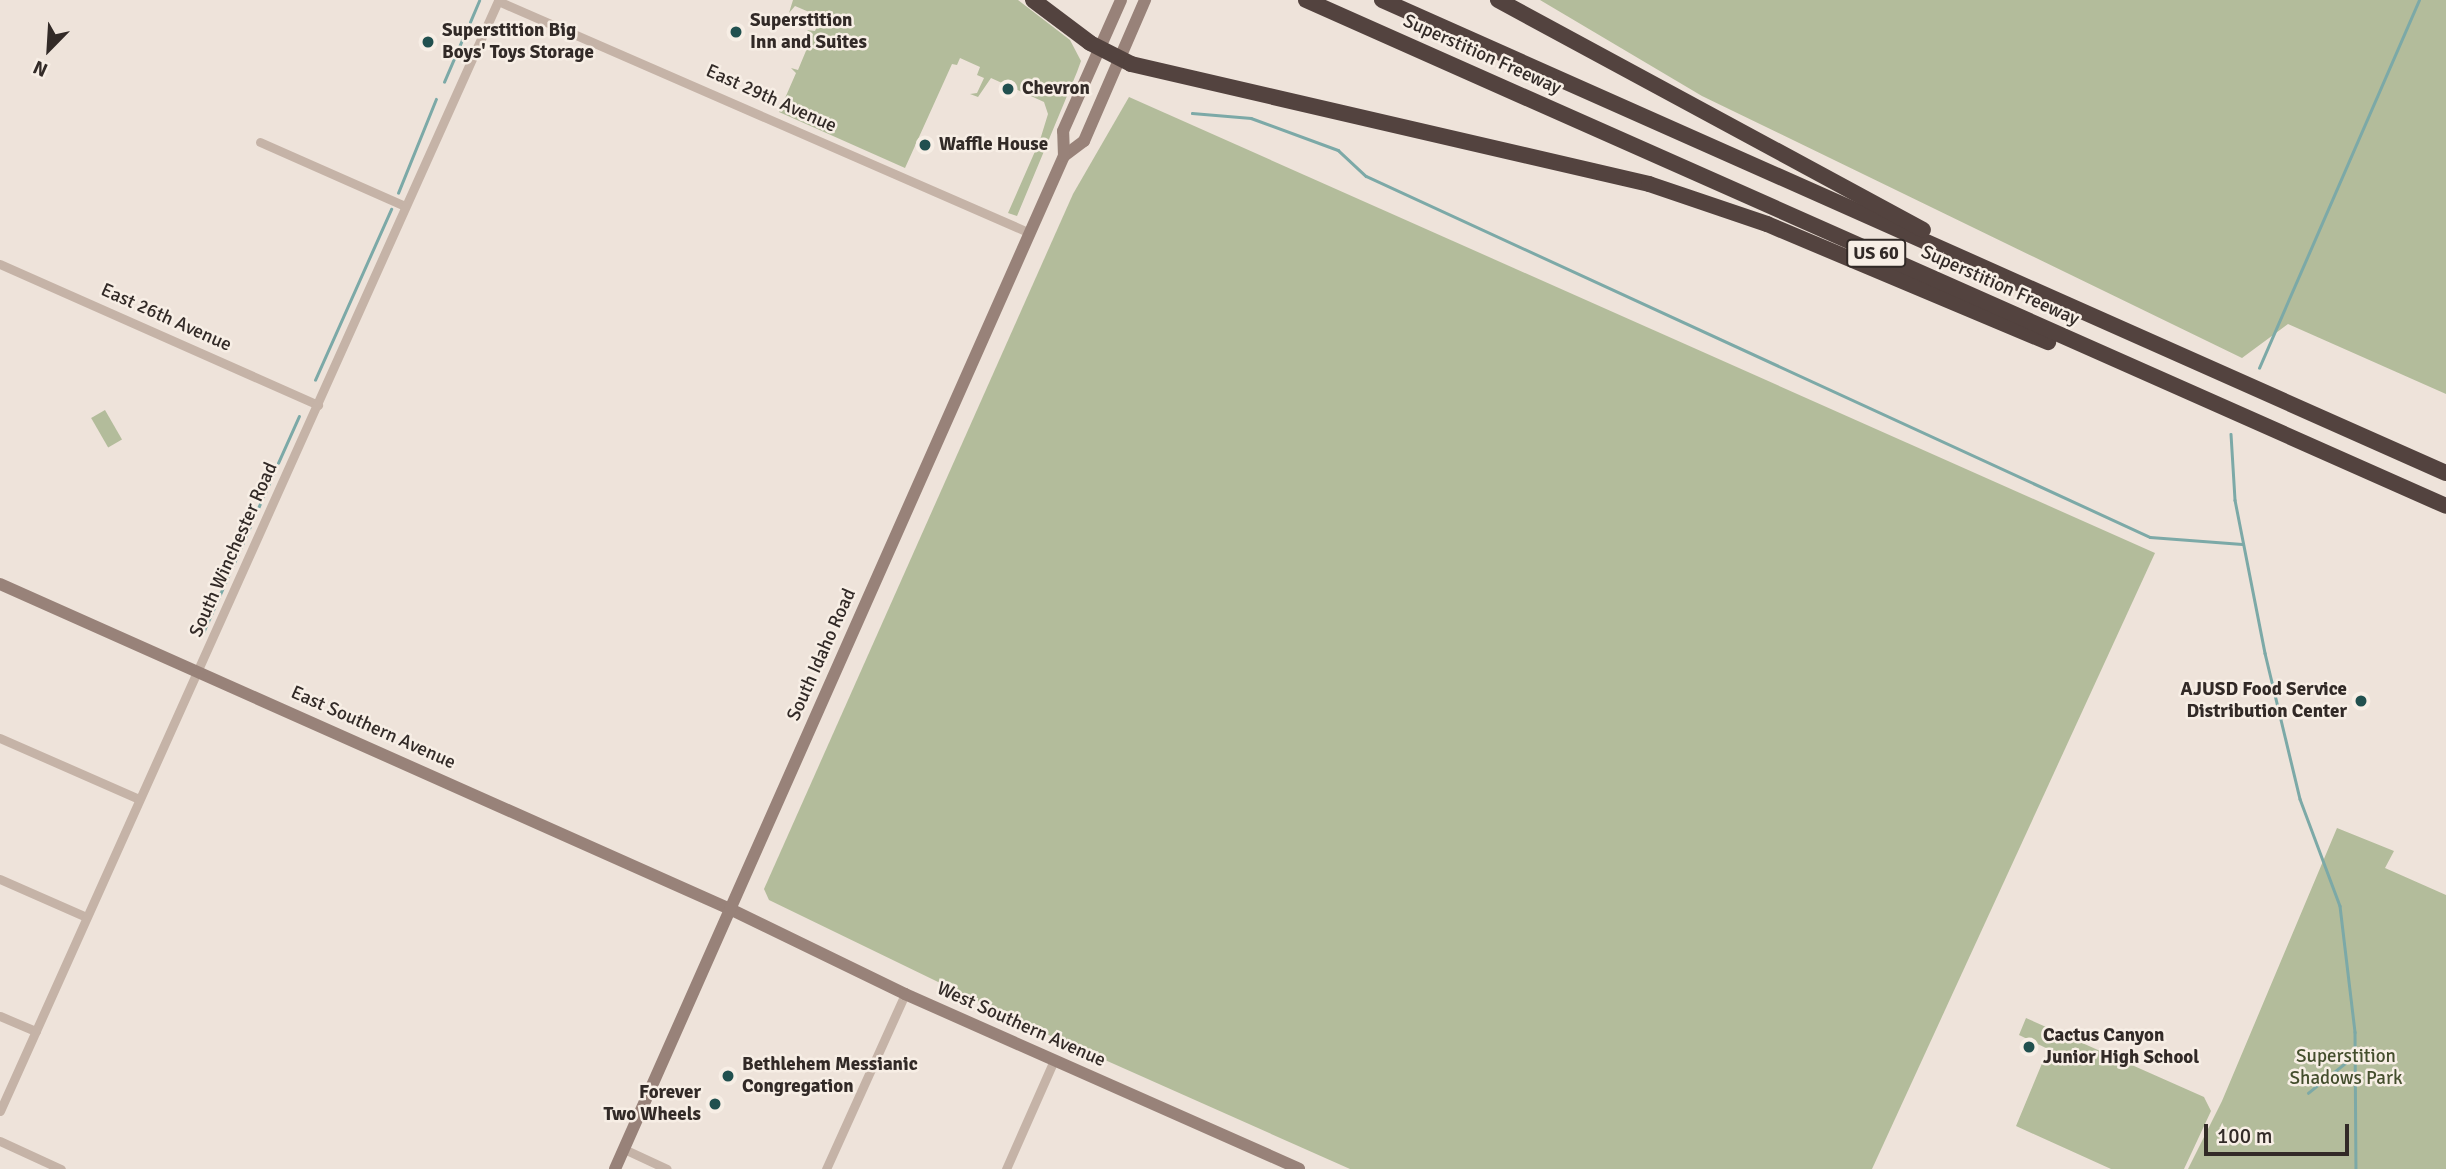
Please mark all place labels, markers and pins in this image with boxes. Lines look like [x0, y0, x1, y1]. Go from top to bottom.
place label: Superstition Inn and Suites [750, 10, 867, 54]
place label: Superstition Big Boys' Toys Storage [442, 20, 594, 64]
marker: Superstition Inn and Suites [728, 24, 744, 40]
marker: Superstition Big Boys' Toys Storage [420, 34, 436, 50]
place label: Chevron [1022, 78, 1090, 100]
marker: Chevron [1000, 81, 1016, 97]
place label: Waffle House [939, 134, 1048, 156]
marker: Waffle House [917, 137, 933, 153]
place label: AJUSD Food Service Distribution Center [2181, 679, 2347, 723]
marker: AJUSD Food Service Distribution Center [2353, 693, 2369, 709]
place label: Cactus Canyon Junior High School [2043, 1025, 2199, 1069]
marker: Cactus Canyon Junior High School [2021, 1039, 2037, 1055]
place label: Bethlehem Messianic Congregation [742, 1054, 918, 1098]
marker: Bethlehem Messianic Congregation [720, 1068, 736, 1084]
place label: Forever Two Wheels [604, 1082, 701, 1126]
marker: Forever Two Wheels [707, 1096, 723, 1112]

